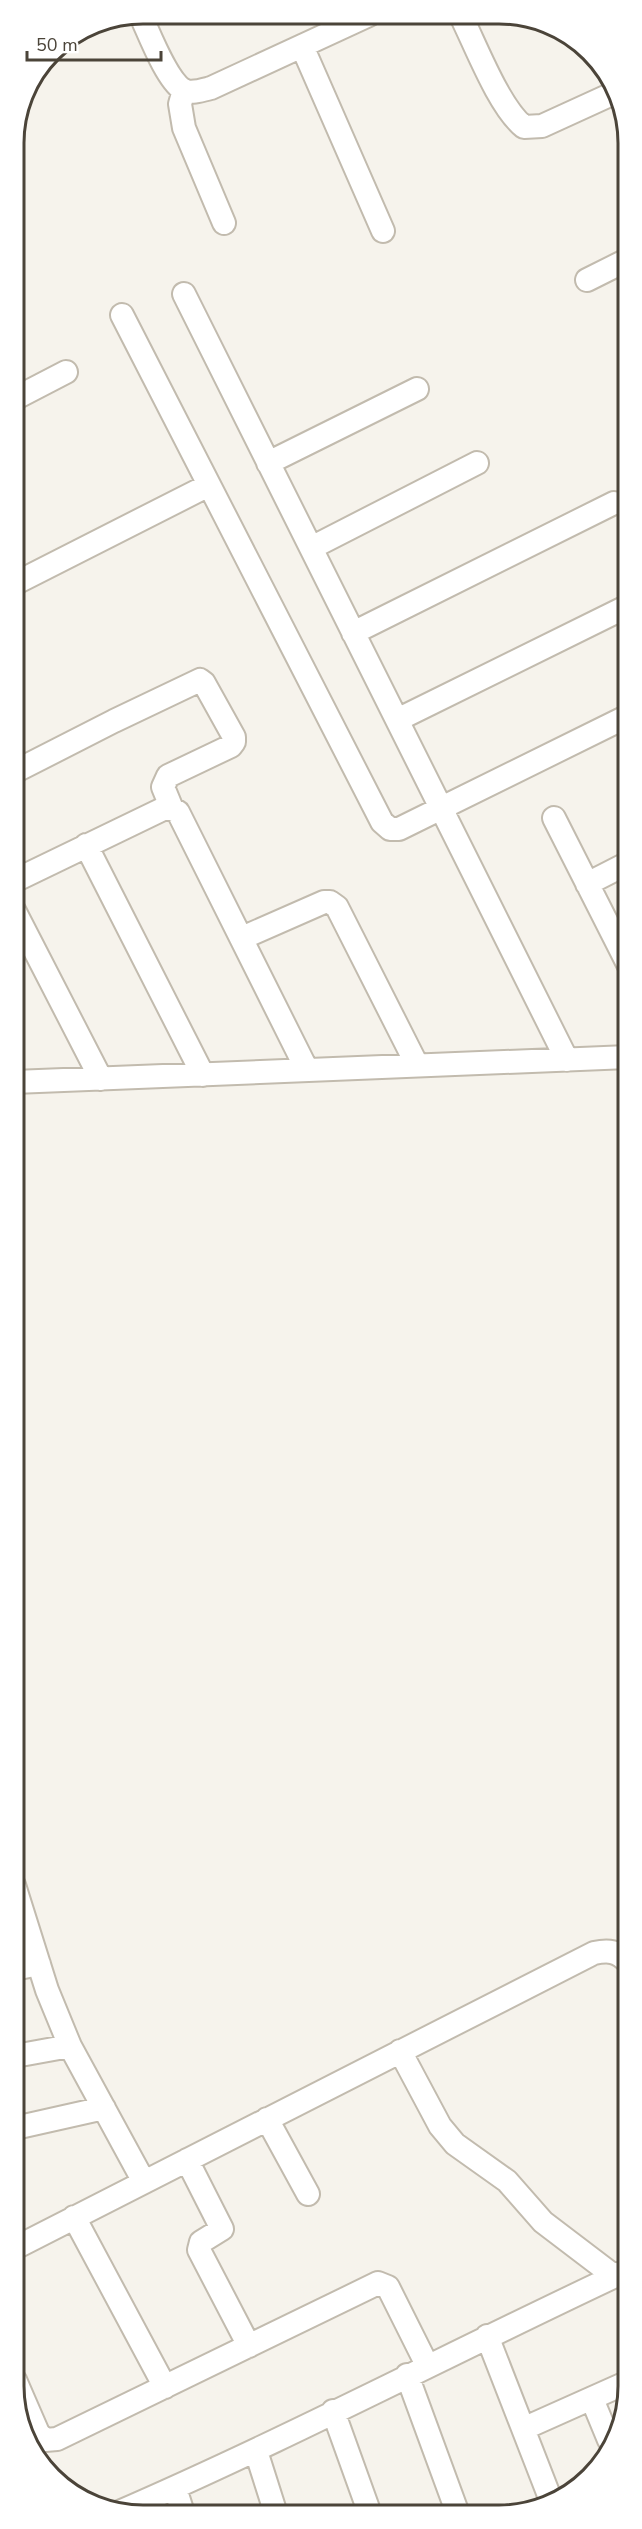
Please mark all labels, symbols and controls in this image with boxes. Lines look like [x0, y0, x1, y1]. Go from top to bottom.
scale bar [27, 24, 160, 62]
text: 50 m [36, 33, 78, 57]

